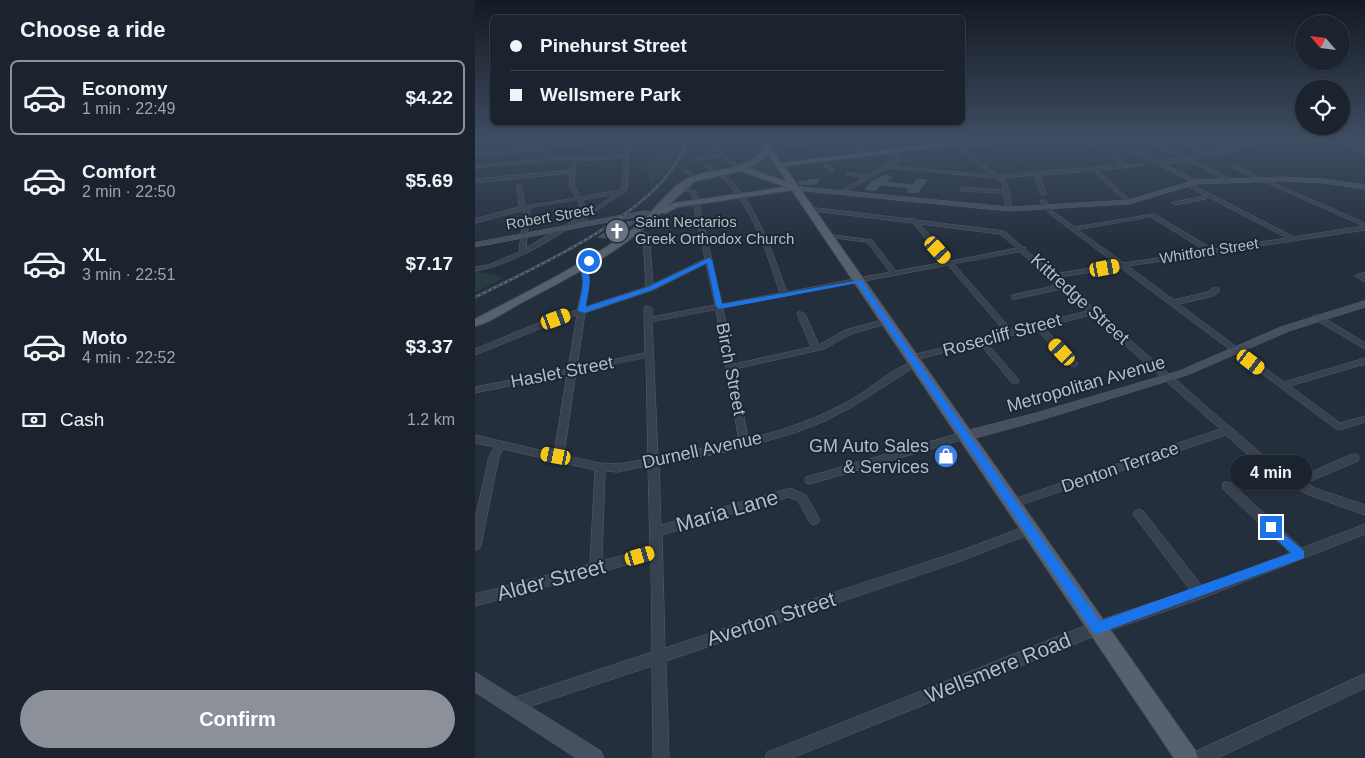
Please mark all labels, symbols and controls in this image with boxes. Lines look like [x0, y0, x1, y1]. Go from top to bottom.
north arrow [1295, 15, 1350, 70]
map controls [1295, 15, 1350, 135]
text: Choose a ride [20, 17, 165, 42]
text: Pinehurst Street [540, 35, 687, 56]
icon: car [22, 75, 67, 120]
text: Economy [82, 78, 168, 99]
button: locate [1295, 80, 1350, 135]
text: Wellsmere Park [540, 84, 681, 105]
text: $4.22 [405, 87, 453, 108]
text: 1 min · 22:49 [82, 100, 175, 117]
icon: car [22, 158, 67, 203]
text: Comfort [82, 161, 156, 182]
text: $5.69 [405, 170, 453, 191]
text: 2 min · 22:50 [82, 183, 175, 200]
street label: Robert Street [505, 200, 596, 233]
place label: Saint Nectarios Greek Orthodox Church [635, 213, 794, 247]
church icon: Saint Nectarios Greek Orthodox Church [604, 218, 630, 244]
car [922, 234, 953, 266]
street label: Whitford Street [1158, 234, 1260, 267]
icon: car [22, 241, 67, 286]
text: XL [82, 244, 106, 265]
route start [578, 250, 600, 272]
street label: Kittredge Street [1027, 250, 1133, 348]
text: $7.17 [405, 253, 453, 274]
car [1088, 258, 1121, 278]
text: 3 min · 22:51 [82, 266, 175, 283]
car [539, 307, 572, 331]
street label: Rosecliff Street [941, 310, 1063, 360]
street label: Birch Street [712, 321, 750, 417]
icon: car [22, 324, 67, 369]
text: Moto [82, 327, 127, 348]
text: $3.37 [405, 336, 453, 357]
car [1046, 336, 1077, 368]
car [1234, 347, 1267, 377]
text: 4 min · 22:52 [82, 349, 175, 366]
street label: Haslet Street [509, 352, 615, 392]
street label: Metropolitan Avenue [1005, 352, 1167, 416]
icon: cash [20, 406, 48, 434]
text: Cash [60, 409, 104, 430]
text: 1.2 km [407, 411, 455, 428]
street label: Durnell Avenue [640, 428, 764, 472]
place label: GM Auto Sales & Services [809, 436, 929, 477]
street label: Denton Terrace [1059, 438, 1181, 496]
shop icon: GM Auto Sales & Services [933, 443, 959, 469]
car [539, 446, 572, 466]
callout: 4 min [1230, 454, 1312, 490]
text: 4 min [1250, 464, 1292, 481]
street label: Maria Lane [673, 485, 781, 536]
route end [1260, 516, 1282, 538]
car [623, 545, 656, 567]
street label: Alder Street [494, 554, 608, 605]
street label: Averton Street [704, 587, 838, 650]
street label: Wellsmere Road [922, 628, 1074, 707]
button: Confirm [20, 690, 455, 748]

